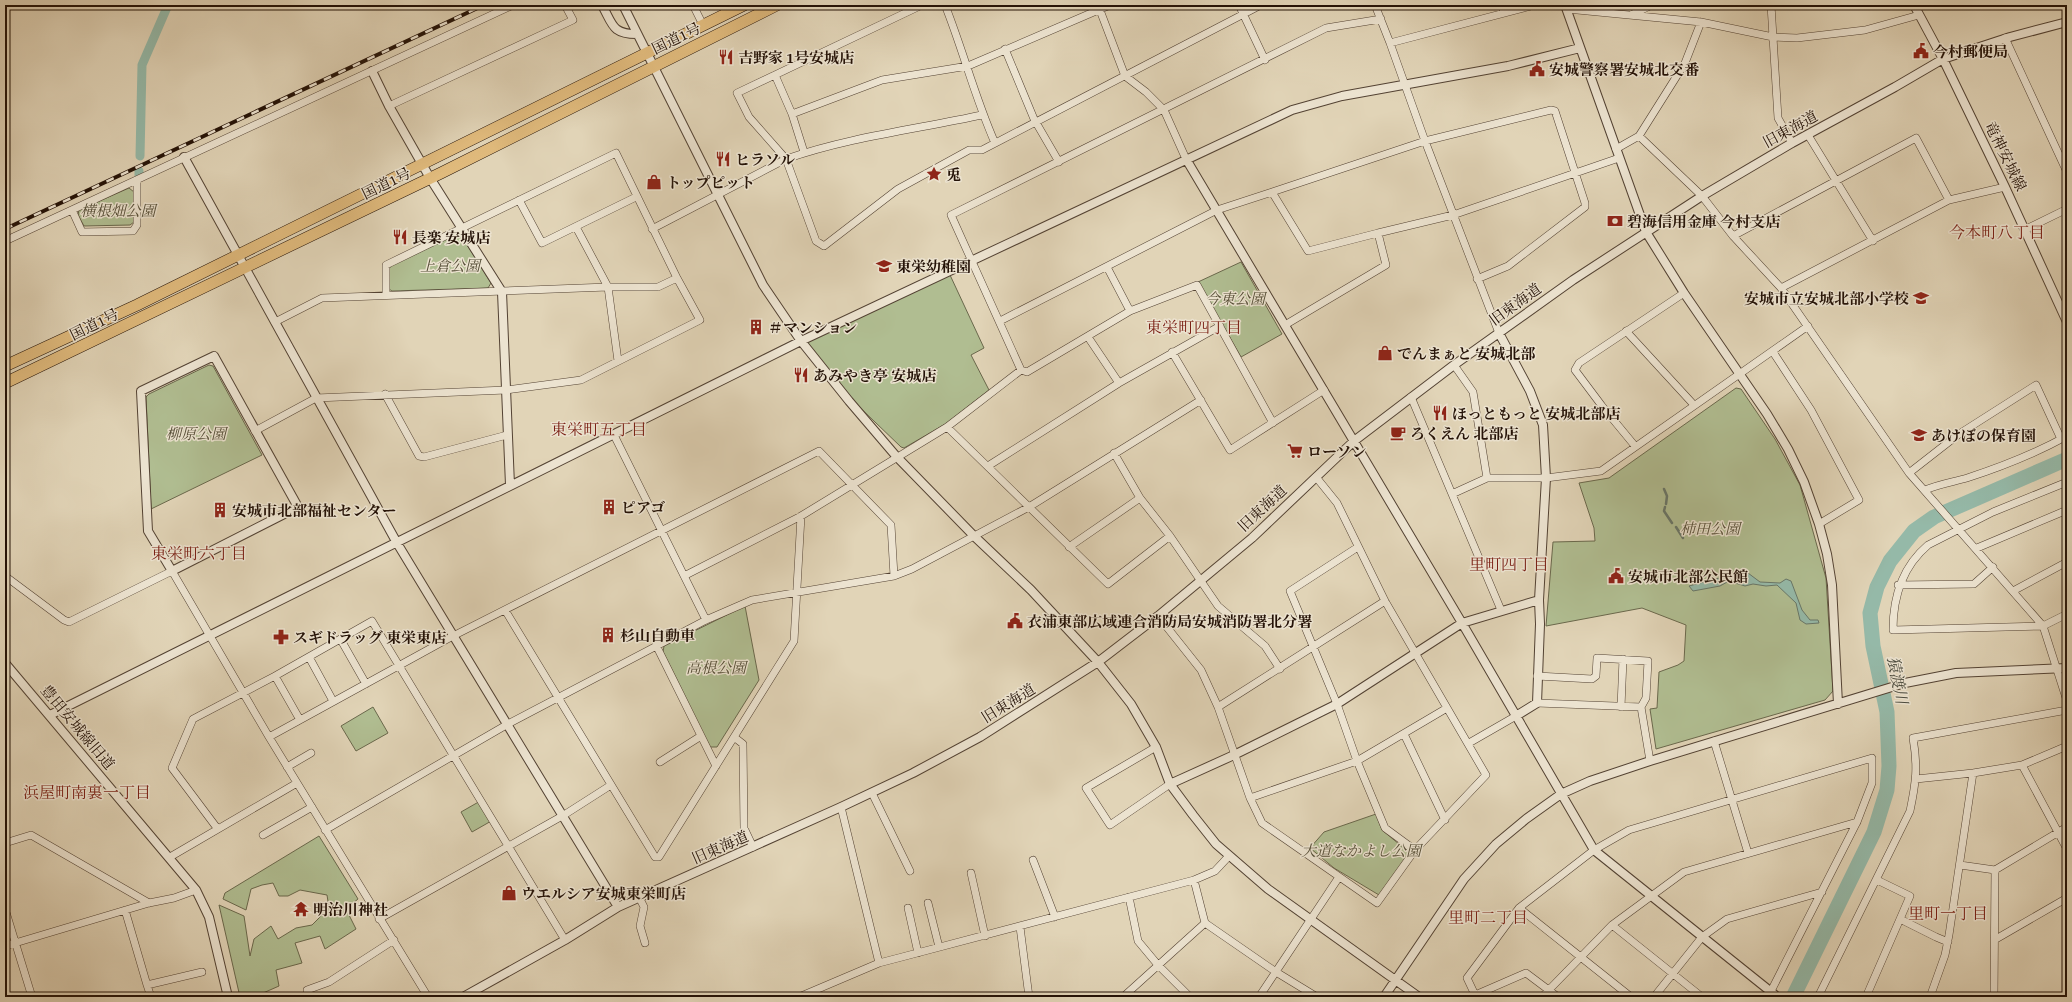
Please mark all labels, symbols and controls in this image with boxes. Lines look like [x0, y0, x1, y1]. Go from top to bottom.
street label: 国道1号 [648, 17, 704, 59]
place label: 今村郵便局 [1933, 41, 2008, 62]
public building icon: 今村郵便局 [1912, 42, 1930, 60]
place label: 吉野家 1号安城店 [738, 47, 854, 68]
restaurant icon: 吉野家 1号安城店 [717, 48, 735, 66]
place label: 安城警察署安城北交番 [1549, 59, 1700, 80]
public building icon: 安城警察署安城北交番 [1528, 60, 1546, 78]
street label: 旧東海道 [1759, 105, 1821, 153]
street label: 竜神安城線 [1980, 118, 2032, 194]
place label: ヒラソル [735, 149, 795, 170]
restaurant icon: ヒラソル [714, 150, 732, 168]
street label: 国道1号 [358, 162, 414, 204]
place label: 兎 [946, 164, 961, 185]
place icon: 兎 [925, 165, 943, 183]
place label: トップピット [666, 172, 755, 193]
shop icon: トップピット [645, 173, 663, 191]
park label: 横根畑公園 [80, 200, 158, 221]
place label: 碧海信用金庫 今村支店 [1627, 211, 1780, 232]
bank icon: 碧海信用金庫 今村支店 [1606, 212, 1624, 230]
district label: 今本町八丁目 [1949, 220, 2045, 244]
place label: 長楽 安城店 [412, 227, 490, 248]
restaurant icon: 長楽 安城店 [391, 228, 409, 246]
park label: 上倉公園 [420, 255, 483, 276]
place label: 東栄幼稚園 [896, 256, 971, 277]
school or university icon: 東栄幼稚園 [875, 257, 893, 275]
street label: 旧東海道 [1485, 278, 1545, 330]
park label: 今東公園 [1205, 288, 1268, 309]
place label: 安城市立安城北部小学校 [1744, 288, 1909, 309]
school or university icon: 安城市立安城北部小学校 [1912, 289, 1930, 307]
street label: 国道1号 [66, 303, 122, 345]
district label: 東栄町四丁目 [1146, 315, 1242, 339]
place label: ＃マンション [768, 317, 857, 338]
building icon: ＃マンション [747, 318, 765, 336]
place label: でんまぁと 安城北部 [1397, 343, 1536, 364]
shop icon: でんまぁと 安城北部 [1376, 344, 1394, 362]
place label: あみやき亭 安城店 [813, 365, 936, 386]
restaurant icon: あみやき亭 安城店 [792, 366, 810, 384]
place label: ほっともっと 安城北部店 [1452, 403, 1620, 424]
restaurant icon: ほっともっと 安城北部店 [1431, 404, 1449, 422]
district label: 東栄町五丁目 [551, 417, 647, 441]
park label: 柳原公園 [166, 423, 229, 444]
place label: ろくえん 北部店 [1410, 423, 1518, 444]
cafe icon: ろくえん 北部店 [1389, 424, 1407, 442]
place label: あけぼの保育園 [1931, 425, 2036, 446]
school or university icon: あけぼの保育園 [1910, 426, 1928, 444]
place label: ローソン [1307, 441, 1366, 462]
supermarket icon: ローソン [1286, 442, 1304, 460]
street label: 旧東海道 [1233, 480, 1291, 536]
place label: ピアゴ [621, 497, 665, 518]
building icon: ピアゴ [600, 498, 618, 516]
place label: 安城市北部福祉センター [232, 500, 396, 521]
building icon: 安城市北部福祉センター [211, 501, 229, 519]
park label: 柿田公園 [1680, 518, 1743, 539]
district label: 東栄町六丁目 [151, 541, 247, 565]
district label: 里町四丁目 [1469, 552, 1549, 576]
place label: 安城市北部公民館 [1628, 566, 1748, 587]
public building icon: 安城市北部公民館 [1607, 567, 1625, 585]
place label: 衣浦東部広域連合消防局安城消防署北分署 [1027, 611, 1312, 632]
public building icon: 衣浦東部広域連合消防局安城消防署北分署 [1006, 612, 1024, 630]
place label: 杉山自動車 [620, 625, 695, 646]
building icon: 杉山自動車 [599, 626, 617, 644]
place label: スギドラッグ 東栄東店 [293, 627, 446, 648]
pharmacy icon: スギドラッグ 東栄東店 [272, 628, 290, 646]
water label: 猿渡川 [1882, 654, 1915, 708]
park label: 高根公園 [686, 657, 749, 678]
street label: 旧東海道 [977, 678, 1039, 728]
street label: 豊田安城線旧道 [36, 680, 120, 774]
district label: 浜屋町南裏一丁目 [23, 780, 151, 804]
street label: 旧東海道 [688, 825, 752, 869]
park label: 大道なかよし公園 [1301, 840, 1424, 861]
place label: ウエルシア安城東栄町店 [521, 883, 686, 904]
shop icon: ウエルシア安城東栄町店 [500, 884, 518, 902]
place label: 明治川神社 [313, 899, 388, 920]
temple icon: 明治川神社 [292, 900, 310, 918]
district label: 里町一丁目 [1908, 901, 1988, 925]
district label: 里町二丁目 [1448, 905, 1528, 929]

